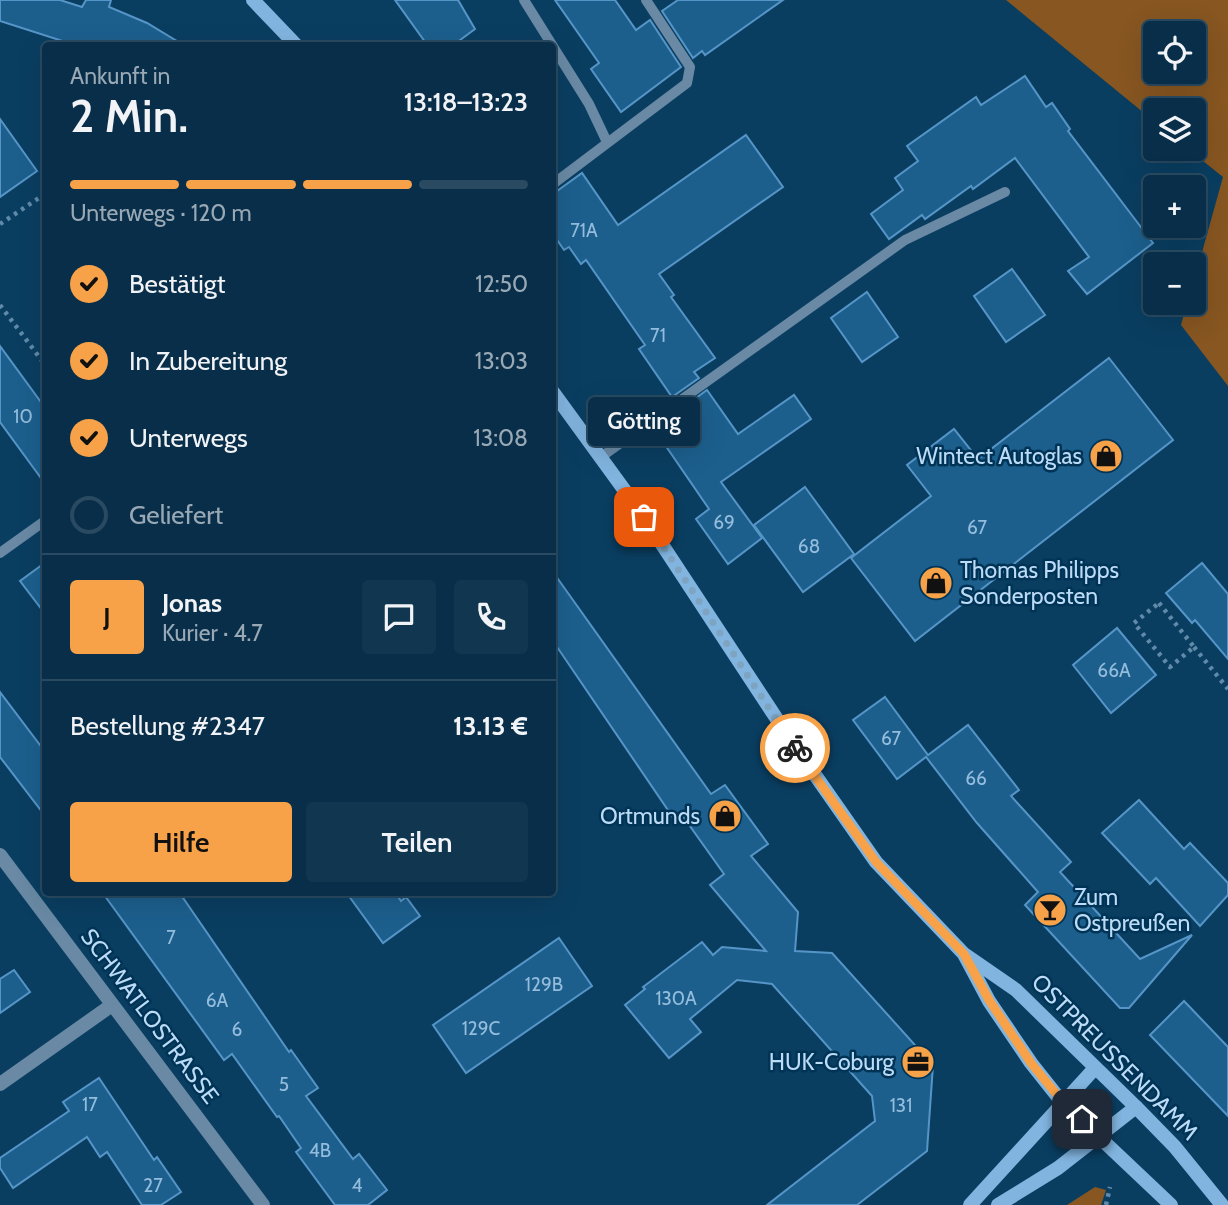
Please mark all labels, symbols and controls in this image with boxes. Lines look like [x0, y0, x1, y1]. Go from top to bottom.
map controls [1143, 21, 1206, 315]
button: locate [1143, 21, 1206, 84]
text: Ankunft in [70, 62, 170, 90]
text: 13:18–13:23 [404, 86, 528, 118]
text: 2 Min. [70, 88, 188, 144]
button: layers [1143, 98, 1206, 161]
button: + [1143, 175, 1206, 238]
text: Unterwegs · 120 m [70, 199, 252, 227]
house number: 71A [570, 219, 598, 242]
button: − [1143, 252, 1206, 315]
icon: check [70, 265, 108, 303]
text: Bestätigt [129, 268, 226, 300]
text: 12:50 [475, 270, 528, 298]
house number: 71 [650, 324, 666, 347]
icon: check [70, 342, 108, 380]
text: In Zubereitung [129, 345, 287, 377]
text: 13:03 [475, 347, 528, 375]
callout: Götting [588, 398, 700, 447]
house number: 10 [13, 405, 33, 428]
text: Götting [607, 407, 681, 435]
icon: check [70, 419, 108, 457]
text: Unterwegs [129, 422, 248, 454]
text: 13:08 [473, 424, 528, 452]
shop icon: Wintect Autoglas [1087, 437, 1125, 475]
place label: Wintect Autoglas [916, 442, 1082, 470]
pin [614, 487, 674, 547]
icon: bag [625, 498, 663, 536]
text: Geliefert [129, 499, 223, 531]
house number: 69 [713, 511, 735, 534]
house number: 67 [967, 516, 988, 539]
house number: 68 [798, 535, 820, 558]
place label: Thomas Philipps Sonderposten [960, 556, 1119, 610]
shop icon: Thomas Philipps Sonderposten [917, 564, 955, 602]
button: chat [362, 580, 436, 654]
button: phone [454, 580, 528, 654]
text: Jonas [162, 587, 222, 619]
text: J [103, 601, 111, 633]
text: Kurier · 4.7 [162, 619, 263, 647]
house number: 66A [1097, 659, 1131, 682]
text: Bestellung #2347 [70, 710, 265, 742]
text: 13.13 € [453, 710, 528, 742]
courier [760, 713, 830, 783]
house number: 67 [881, 727, 902, 750]
icon: bike [776, 729, 814, 767]
house number: 66 [965, 767, 987, 790]
shop icon: Ortmunds [706, 797, 744, 835]
button: Hilfe [70, 802, 292, 882]
button: Teilen [306, 802, 528, 882]
place label: Ortmunds [600, 802, 700, 830]
place label: Zum Ostpreußen [1074, 883, 1190, 937]
bar icon: Zum Ostpreußen [1031, 891, 1069, 929]
street label: SCHWATLOSTRASSE [75, 923, 225, 1109]
house number: 7 [166, 926, 176, 949]
street label: OSTPREUSSENDAMM [1026, 968, 1204, 1146]
house number: 129B [525, 973, 563, 996]
house number: 130A [655, 987, 697, 1010]
house number: 6A [206, 989, 229, 1012]
house number: 129C [462, 1017, 501, 1040]
house number: 6 [232, 1018, 242, 1041]
office icon: HUK-Coburg [899, 1043, 937, 1081]
place label: HUK-Coburg [769, 1048, 895, 1076]
house number: 5 [279, 1073, 289, 1096]
pin [1052, 1089, 1112, 1149]
house number: 17 [82, 1093, 98, 1116]
house number: 131 [890, 1094, 912, 1117]
icon: home [1063, 1100, 1101, 1138]
house number: 4B [309, 1139, 331, 1162]
house number: 27 [143, 1174, 163, 1197]
house number: 4 [352, 1174, 363, 1197]

